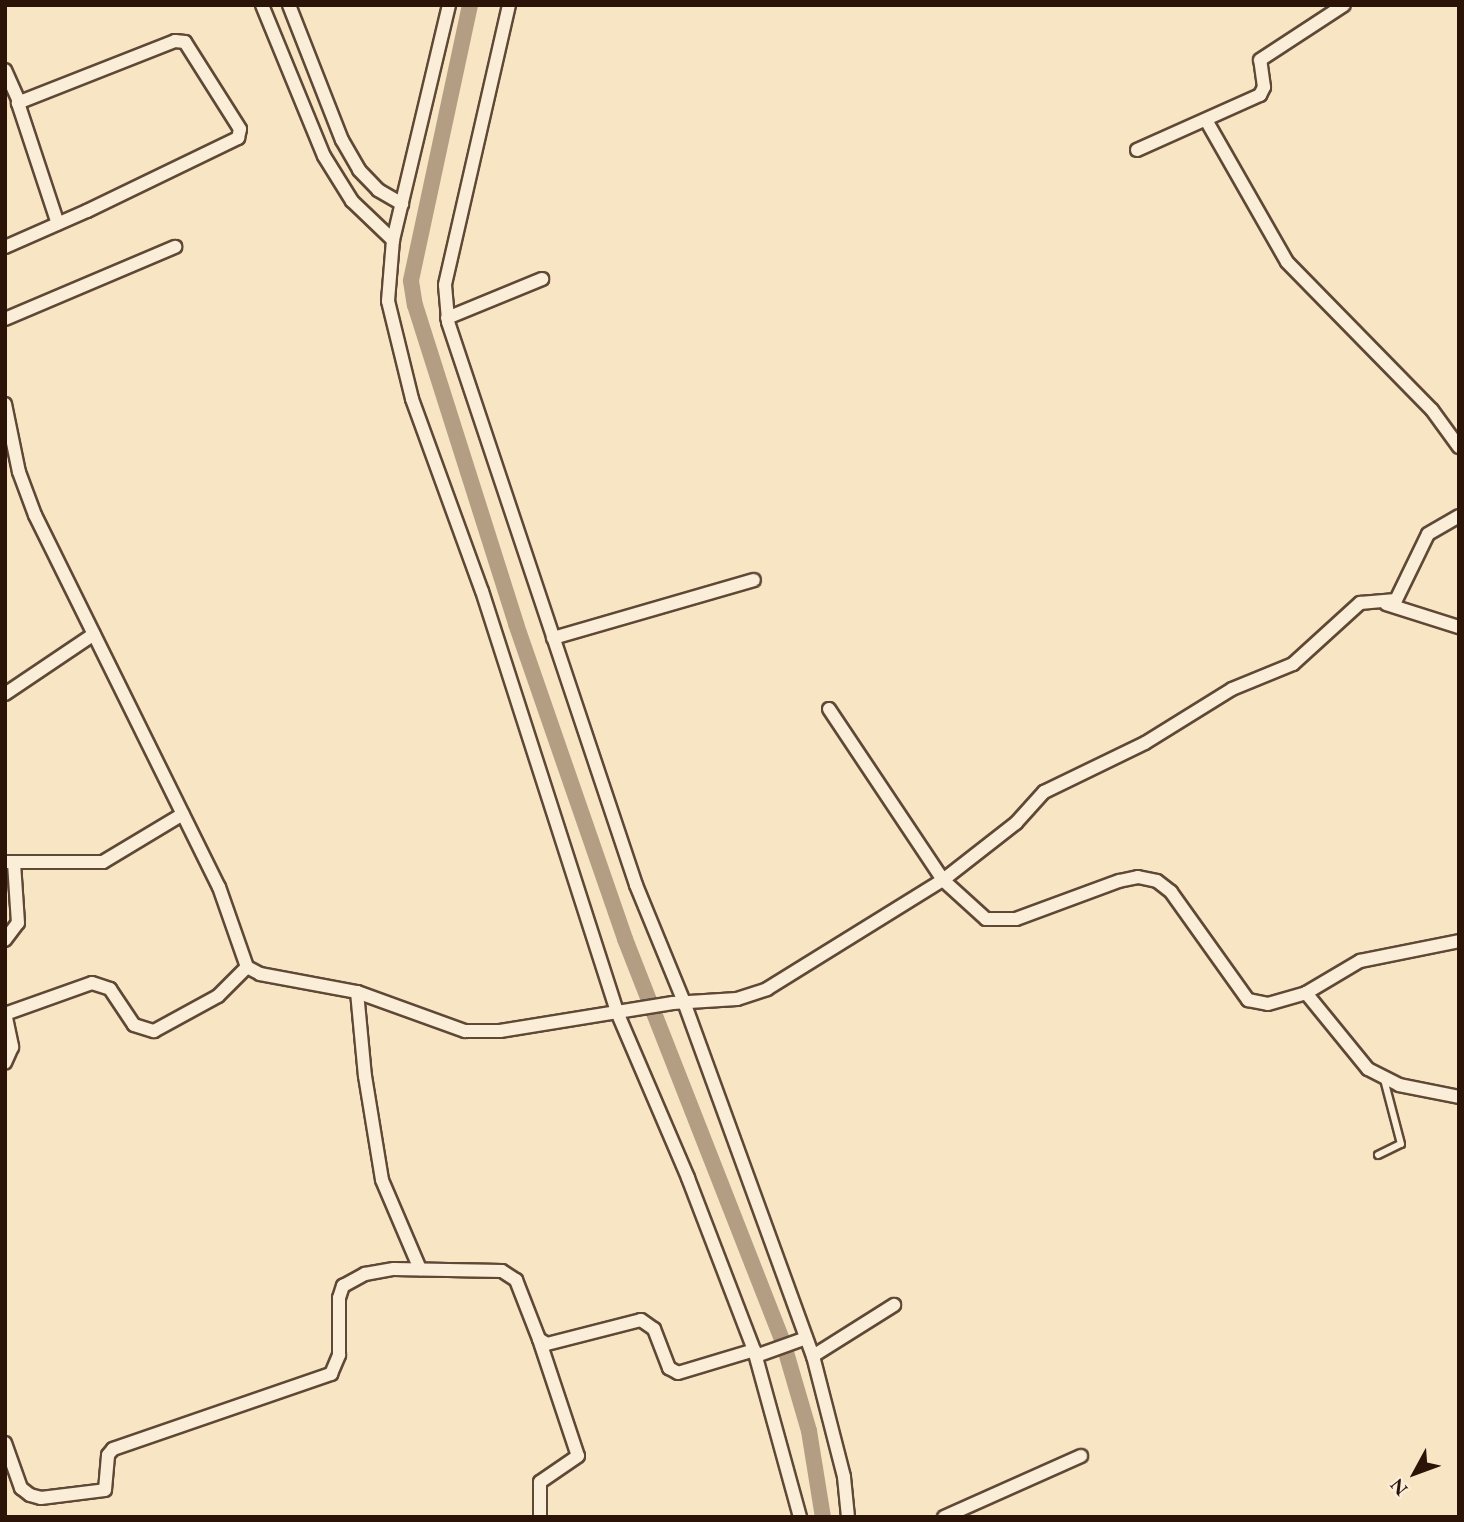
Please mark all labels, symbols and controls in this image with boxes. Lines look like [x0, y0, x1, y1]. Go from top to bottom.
north arrow [1380, 1438, 1450, 1508]
text: N [1384, 1473, 1413, 1501]

